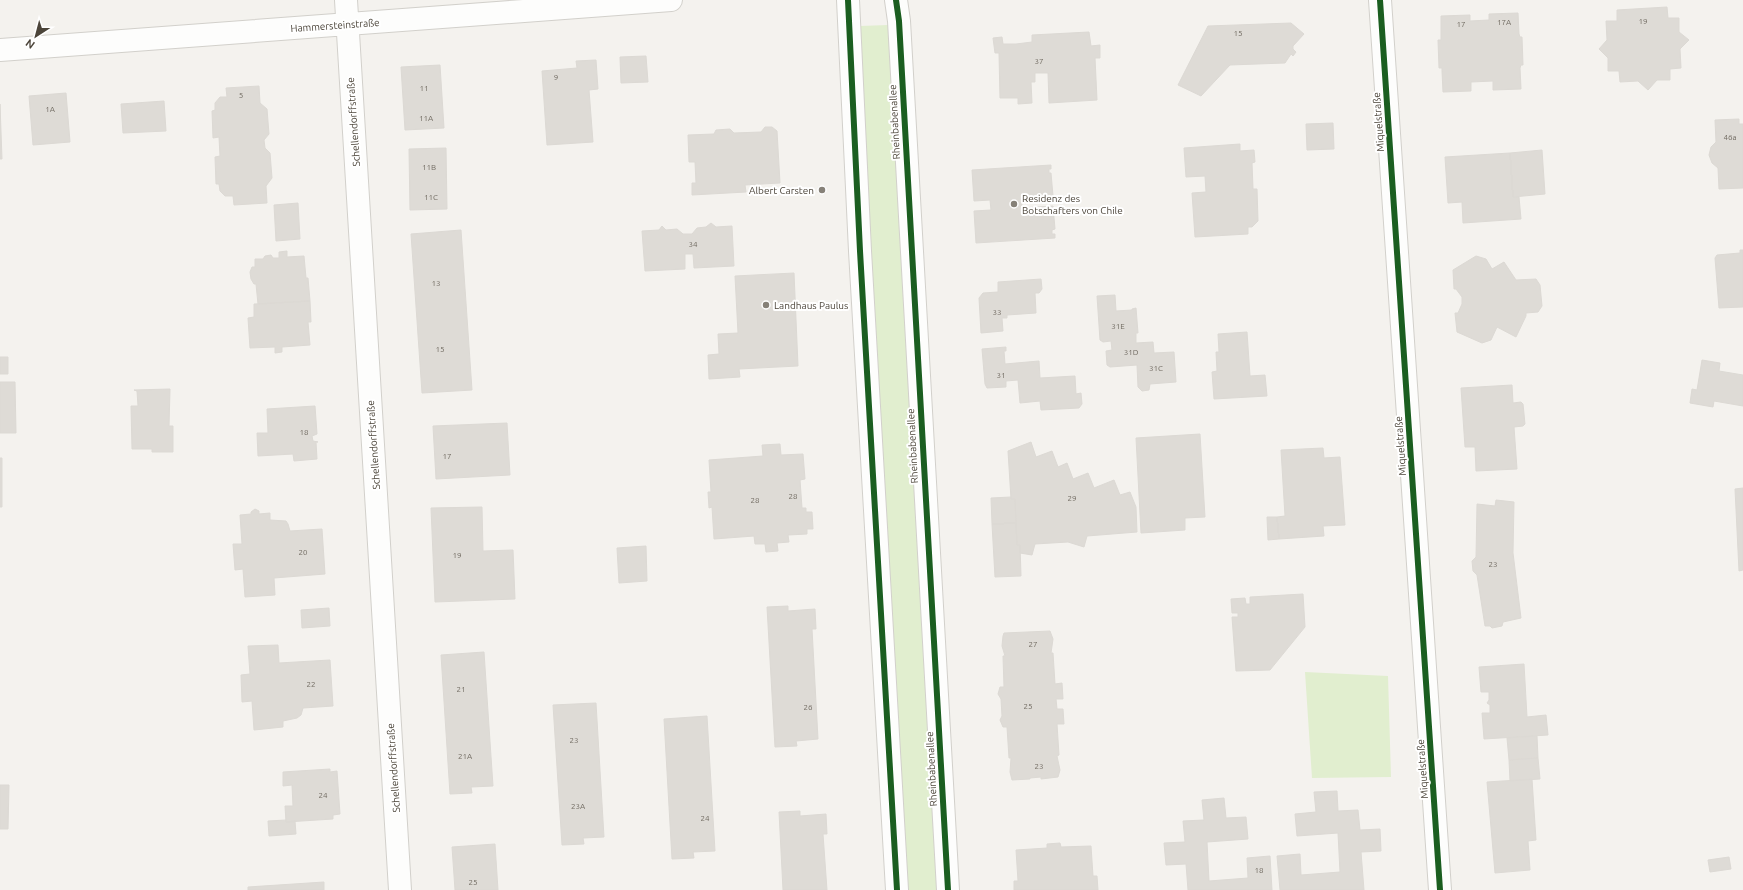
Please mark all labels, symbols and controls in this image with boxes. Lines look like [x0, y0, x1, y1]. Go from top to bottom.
north arrow [16, 16, 56, 56]
street label: Hammersteinstraße [290, 17, 380, 34]
house number: 19 [1638, 17, 1648, 26]
house number: 17A [1497, 18, 1512, 27]
house number: 17 [1456, 20, 1466, 29]
house number: 15 [1233, 29, 1243, 38]
text: N [23, 37, 37, 51]
house number: 37 [1034, 57, 1044, 66]
house number: 9 [554, 73, 558, 82]
street label: Schellendorffstraße [345, 77, 362, 167]
house number: 11 [419, 84, 429, 93]
street label: Rheinbabenallee [887, 84, 902, 160]
house number: 5 [239, 91, 243, 100]
street label: Miquelstraße [1371, 92, 1386, 152]
house number: 1A [45, 105, 56, 114]
house number: 11A [419, 114, 434, 123]
house number: 46a [1723, 133, 1737, 142]
house number: 11B [422, 163, 436, 172]
place label: Albert Carsten [749, 185, 814, 196]
marker: Albert Carsten [817, 185, 827, 195]
house number: 11C [424, 193, 438, 202]
place label: Residenz des Botschafters von Chile [1022, 193, 1123, 216]
marker: Residenz des Botschafters von Chile [1009, 199, 1019, 209]
house number: 34 [688, 240, 698, 249]
house number: 13 [431, 279, 441, 288]
marker: Landhaus Paulus [761, 300, 771, 310]
place label: Landhaus Paulus [774, 300, 848, 311]
house number: 33 [992, 308, 1002, 317]
house number: 31E [1111, 322, 1125, 331]
house number: 15 [435, 345, 445, 354]
house number: 31D [1124, 348, 1139, 357]
house number: 31C [1149, 364, 1163, 373]
house number: 31 [996, 371, 1006, 380]
street label: Schellendorffstraße [365, 400, 382, 490]
street label: Rheinbabenallee [905, 408, 920, 484]
street label: Miquelstraße [1393, 416, 1408, 476]
house number: 18 [299, 428, 309, 437]
house number: 17 [442, 452, 452, 461]
house number: 28 [788, 492, 798, 501]
house number: 29 [1067, 494, 1077, 503]
house number: 28 [750, 496, 760, 505]
house number: 20 [298, 548, 308, 557]
house number: 19 [452, 551, 462, 560]
house number: 23 [1488, 560, 1498, 569]
house number: 27 [1028, 640, 1038, 649]
house number: 22 [306, 680, 316, 689]
house number: 21 [456, 685, 466, 694]
house number: 25 [1023, 702, 1033, 711]
house number: 26 [803, 703, 813, 712]
street label: Schellendorffstraße [385, 723, 402, 813]
street label: Rheinbabenallee [924, 731, 939, 807]
house number: 23 [569, 736, 579, 745]
street label: Miquelstraße [1415, 739, 1430, 799]
house number: 21A [458, 752, 473, 761]
house number: 23 [1034, 762, 1044, 771]
house number: 24 [318, 791, 328, 800]
house number: 23A [571, 802, 586, 811]
house number: 24 [700, 814, 710, 823]
house number: 18 [1254, 866, 1264, 875]
house number: 25 [468, 878, 478, 887]

